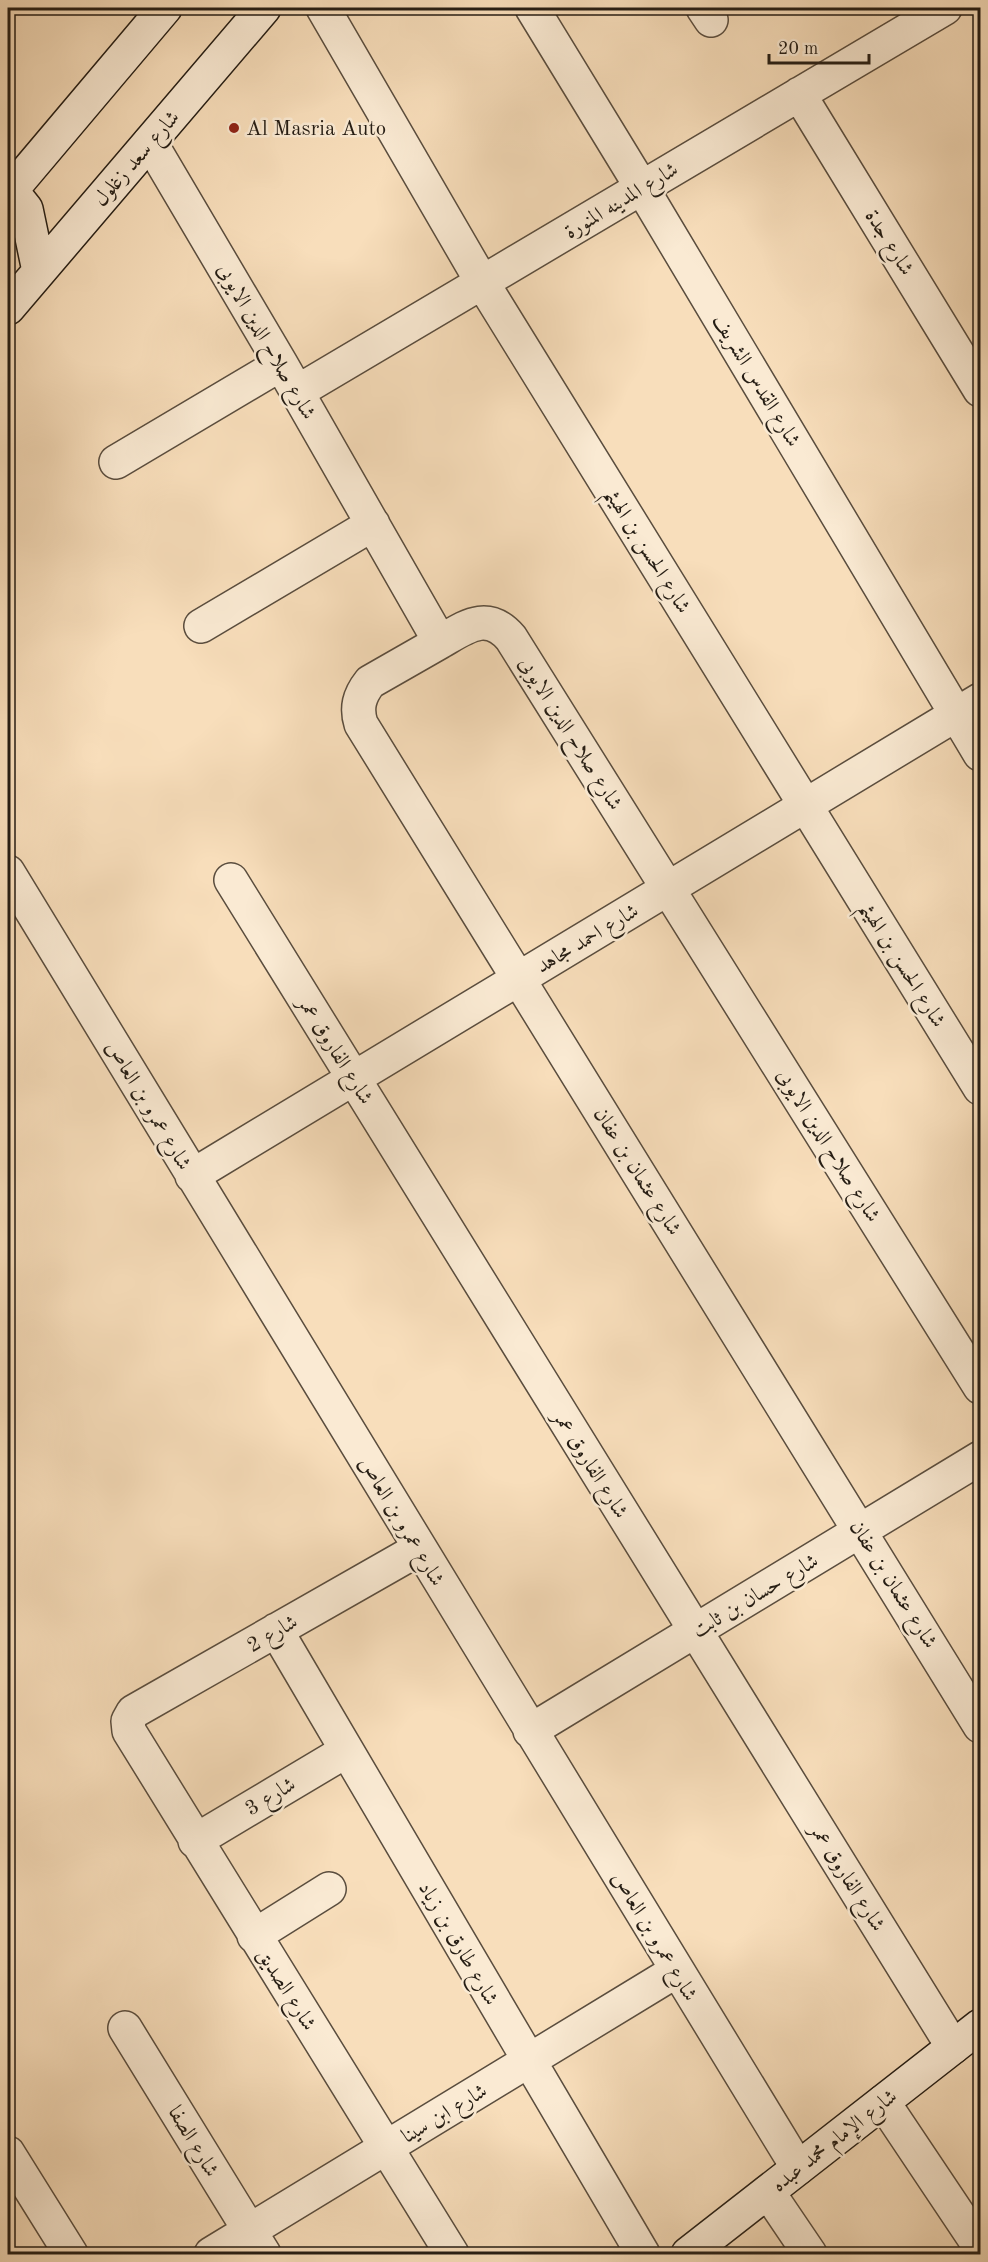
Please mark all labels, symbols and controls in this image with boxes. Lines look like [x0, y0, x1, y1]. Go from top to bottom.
scale bar [769, 27, 870, 65]
text: 20 m [778, 40, 818, 58]
street label: شارع سعد زغلول [90, 107, 189, 215]
place label: Al Masria Auto [246, 119, 386, 140]
marker: Al Masria Auto [227, 121, 241, 135]
street label: شارع المدينه المنورة [561, 159, 685, 248]
street label: شارع جدة [855, 206, 917, 282]
street label: شارع صلاح الدين الايوبى [206, 260, 319, 427]
street label: شارع القدس الشريف [703, 311, 803, 454]
street label: شارع الحسن بن الهيثم [592, 484, 694, 622]
street label: شارع صلاح الدين الايوبى [508, 654, 625, 818]
street label: شارع الحسن بن الهيثم [847, 898, 949, 1036]
street label: شارع احمد مجاهد [533, 901, 646, 983]
street label: شارع الفاروق عمر [287, 992, 376, 1111]
street label: شارع عمرو بن العاص [96, 1038, 194, 1177]
street label: شارع صلاح الدين الايوبى [766, 1066, 883, 1230]
street label: شارع عثمان بن عفان [584, 1104, 684, 1243]
street label: شارع الفاروق عمر [542, 1406, 631, 1525]
street label: شارع عمرو بن العاص [349, 1454, 447, 1593]
street label: شارع عثمان بن عفان [840, 1517, 940, 1656]
street label: شارع حسان بن ثابت [689, 1551, 825, 1647]
street label: شارع 2 [244, 1612, 305, 1662]
street label: شارع 3 [242, 1774, 303, 1825]
street label: شارع الفاروق عمر [799, 1819, 888, 1938]
street label: شارع عمرو بن العاص [602, 1869, 700, 2008]
street label: شارع طارق بن زياد [409, 1879, 501, 2012]
street label: شارع الصديق [247, 1945, 319, 2038]
street label: شارع ابن سينا [398, 2081, 494, 2153]
street label: شارع الإمام محمد عبده [768, 2086, 905, 2201]
street label: شارع الصفا [158, 2103, 222, 2184]

